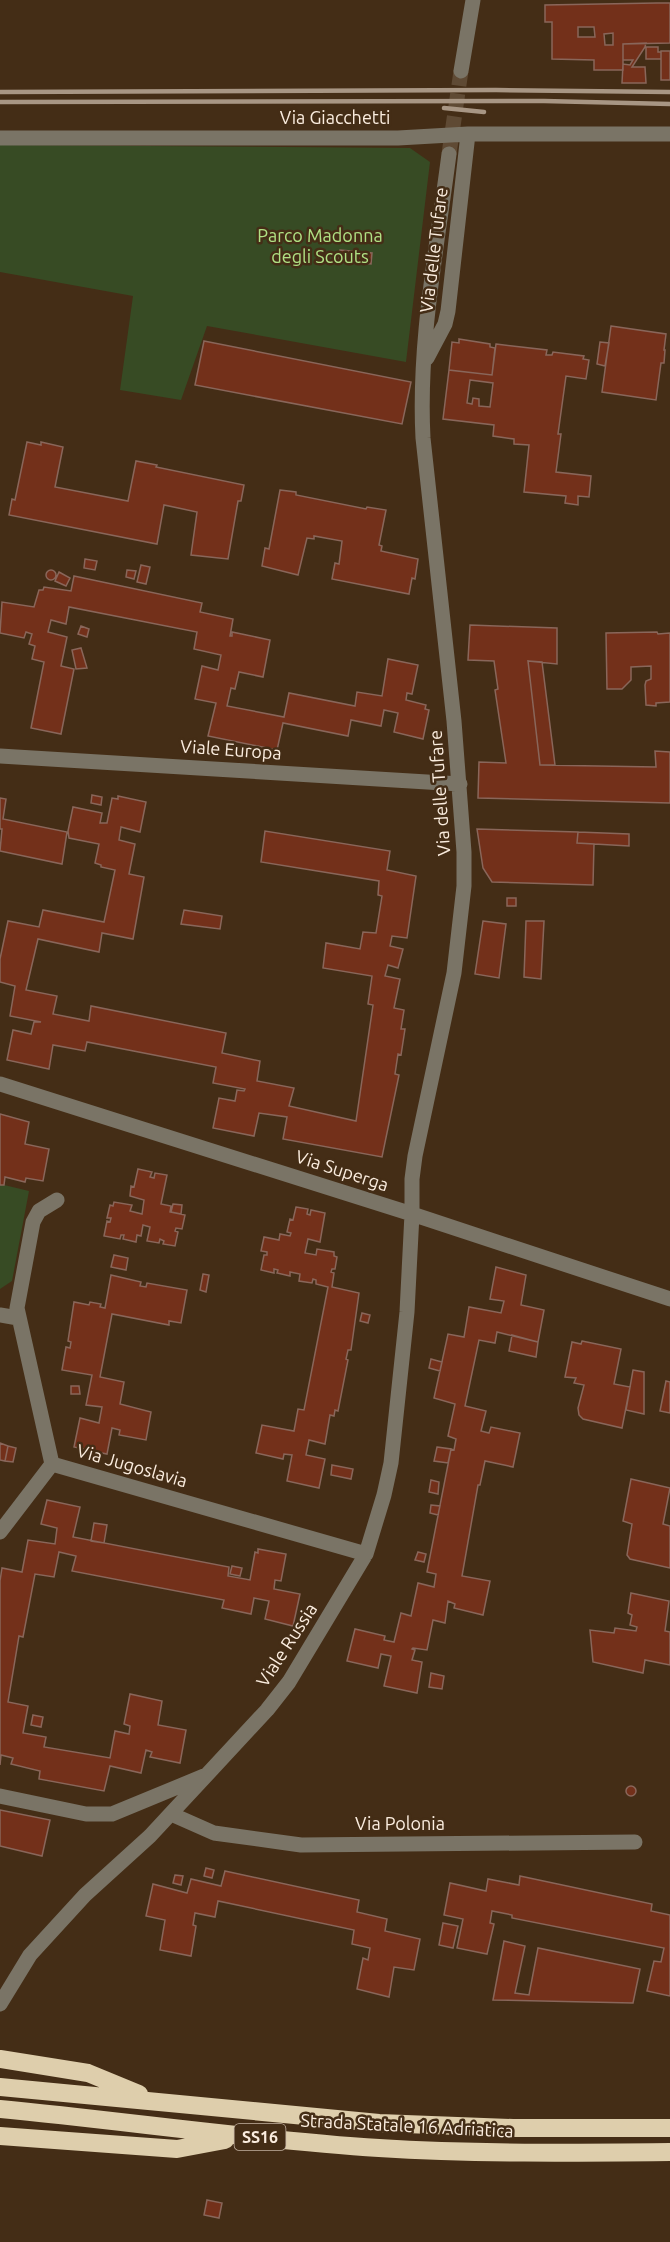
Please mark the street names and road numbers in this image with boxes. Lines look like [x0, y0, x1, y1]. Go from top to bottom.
street label: Via Giacchetti [280, 107, 390, 127]
street label: Via delle Tufare [415, 186, 451, 314]
street label: Via delle Tufare [425, 729, 453, 857]
street label: Viale Europa [180, 735, 283, 763]
street label: Via Superga [293, 1146, 391, 1194]
street label: Via Jugoslavia [75, 1440, 190, 1490]
street label: Viale Russia [252, 1599, 320, 1690]
street label: Via Polonia [355, 1813, 445, 1833]
street label: Strada Statale 16 Adriatica [300, 2109, 514, 2141]
road number: SS16 [234, 2124, 286, 2150]

